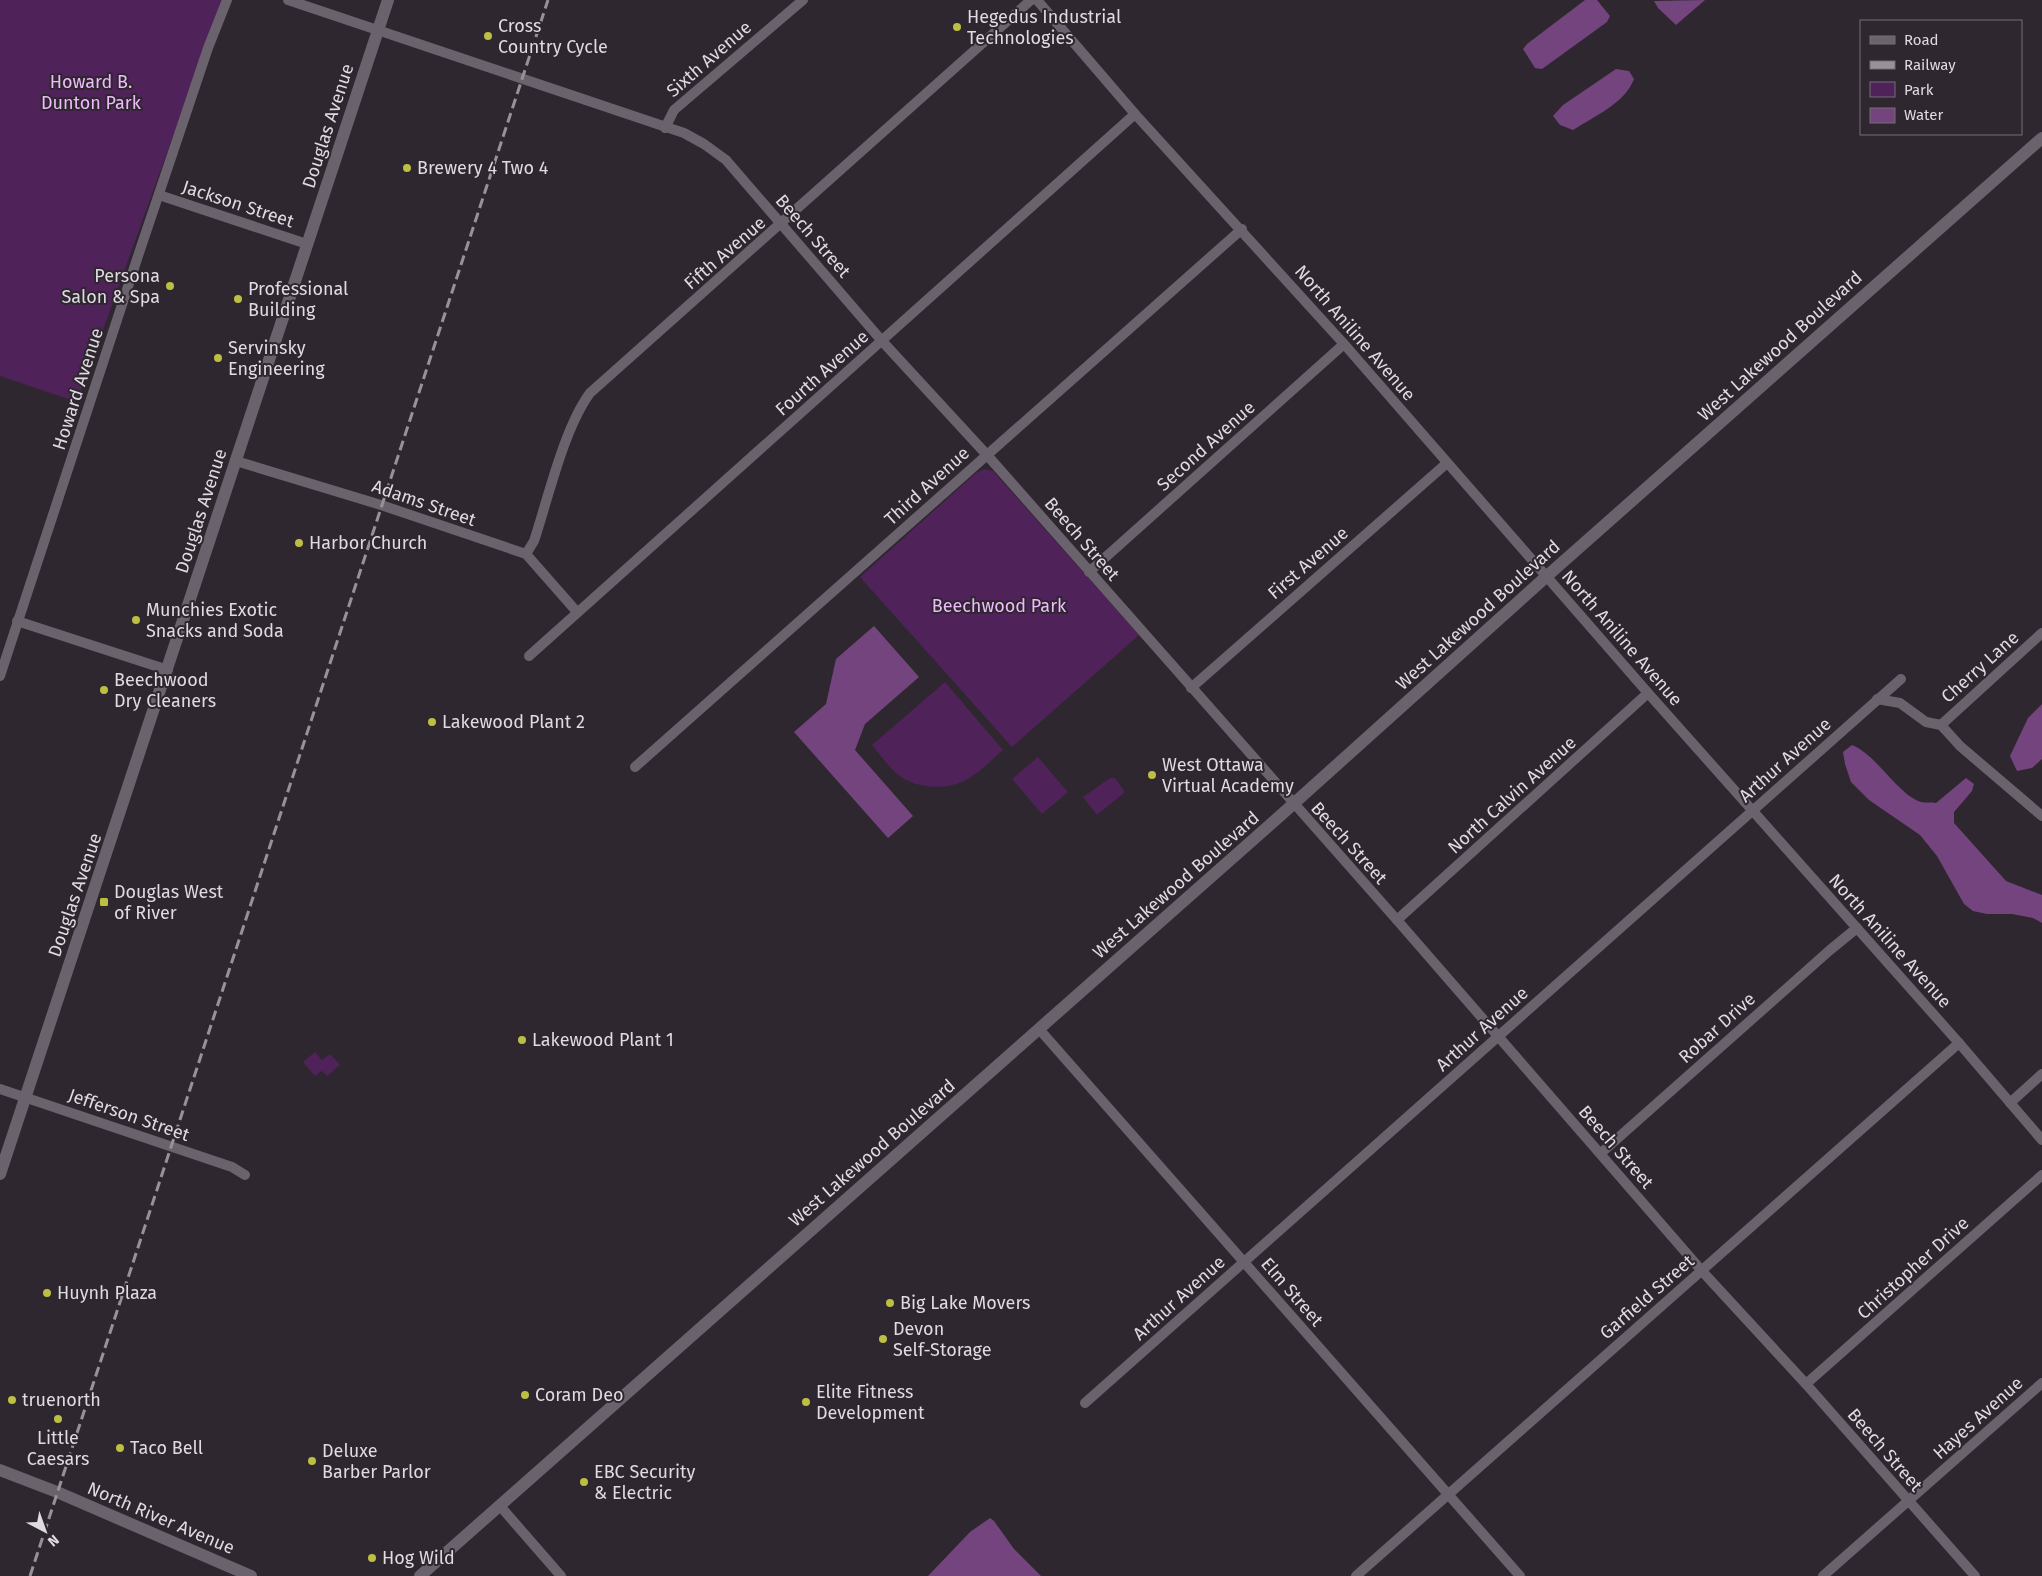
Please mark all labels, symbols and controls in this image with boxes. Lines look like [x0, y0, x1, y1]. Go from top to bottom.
place label: Hegedus Industrial Technologies [967, 6, 1121, 49]
place label: Cross Country Cycle [498, 15, 608, 58]
street label: Sixth Avenue [662, 16, 756, 102]
legend [1860, 20, 2022, 135]
marker: Hegedus Industrial Technologies [951, 21, 963, 33]
marker: Cross Country Cycle [482, 30, 494, 42]
text: Road [1904, 31, 1939, 49]
text: Railway [1904, 56, 1956, 74]
street label: Douglas Avenue [298, 61, 358, 191]
park label: Howard B. Dunton Park [41, 71, 142, 114]
text: Park [1904, 81, 1934, 99]
text: Water [1904, 106, 1943, 124]
place label: Brewery 4 Two 4 [417, 157, 549, 179]
marker: Brewery 4 Two 4 [401, 162, 413, 174]
street label: Jackson Street [179, 176, 297, 233]
street label: Beech Street [771, 190, 856, 283]
street label: Fifth Avenue [680, 212, 770, 294]
street label: North Aniline Avenue [1290, 261, 1420, 405]
place label: Persona Salon & Spa [62, 265, 160, 308]
street label: West Lakewood Boulevard [1693, 266, 1867, 426]
place label: Professional Building [248, 278, 348, 321]
marker: Persona Salon & Spa [164, 280, 176, 292]
marker: Professional Building [232, 293, 244, 305]
street label: Howard Avenue [48, 325, 108, 453]
street label: Fourth Avenue [771, 325, 873, 421]
place label: Servinsky Engineering [228, 337, 325, 380]
marker: Servinsky Engineering [212, 352, 224, 364]
street label: Second Avenue [1152, 396, 1260, 496]
street label: Third Avenue [880, 442, 974, 530]
street label: Douglas Avenue [171, 446, 231, 576]
street label: Adams Street [369, 475, 479, 531]
street label: Beech Street [1040, 493, 1125, 586]
street label: First Avenue [1263, 522, 1353, 604]
place label: Harbor Church [309, 532, 427, 554]
street label: West Lakewood Boulevard [1391, 535, 1565, 695]
marker: Harbor Church [293, 537, 305, 549]
street label: North Aniline Avenue [1557, 566, 1687, 710]
park label: Beechwood Park [932, 595, 1067, 617]
place label: Munchies Exotic Snacks and Soda [146, 599, 284, 642]
marker: Munchies Exotic Snacks and Soda [130, 614, 142, 626]
street label: Cherry Lane [1937, 626, 2023, 708]
place label: Beechwood Dry Cleaners [114, 669, 216, 712]
marker: Beechwood Dry Cleaners [98, 684, 110, 696]
place label: Lakewood Plant 2 [442, 711, 585, 733]
street label: Arthur Avenue [1734, 713, 1836, 807]
marker: Lakewood Plant 2 [426, 716, 438, 728]
street label: North Calvin Avenue [1443, 732, 1581, 858]
place label: West Ottawa Virtual Academy [1162, 754, 1294, 797]
marker: West Ottawa Virtual Academy [1146, 769, 1158, 781]
street label: Beech Street [1306, 797, 1392, 889]
street label: West Lakewood Boulevard [1088, 807, 1264, 963]
street label: Douglas Avenue [43, 830, 107, 960]
street label: North Aniline Avenue [1824, 869, 1956, 1013]
place label: Douglas West of River [114, 881, 224, 924]
marker: Douglas West of River [98, 896, 110, 908]
street label: Arthur Avenue [1431, 982, 1533, 1076]
street label: Robar Drive [1674, 988, 1760, 1068]
place label: Lakewood Plant 1 [532, 1029, 674, 1051]
marker: Lakewood Plant 1 [516, 1034, 528, 1046]
street label: West Lakewood Boulevard [784, 1075, 960, 1231]
street label: Jefferson Street [65, 1084, 193, 1146]
street label: Beech Street [1574, 1101, 1659, 1194]
street label: Christopher Drive [1853, 1212, 1973, 1324]
street label: Garfield Street [1595, 1250, 1699, 1344]
street label: Arthur Avenue [1128, 1251, 1230, 1345]
street label: Elm Street [1256, 1253, 1328, 1331]
place label: Huynh Plaza [57, 1282, 157, 1304]
marker: Huynh Plaza [41, 1287, 53, 1299]
place label: Big Lake Movers [900, 1292, 1030, 1314]
marker: Big Lake Movers [884, 1297, 896, 1309]
place label: Devon Self-Storage [893, 1318, 991, 1361]
marker: Devon Self-Storage [877, 1333, 889, 1345]
street label: Hayes Avenue [1929, 1372, 2027, 1464]
place label: Elite Fitness Development [816, 1381, 925, 1424]
place label: Coram Deo [535, 1384, 623, 1406]
place label: truenorth [22, 1389, 101, 1411]
marker: Coram Deo [519, 1389, 531, 1401]
marker: truenorth [6, 1394, 18, 1406]
marker: Elite Fitness Development [800, 1396, 812, 1408]
street label: Beech Street [1843, 1404, 1928, 1497]
marker: Little Caesars [52, 1413, 64, 1425]
place label: Little Caesars [27, 1427, 89, 1470]
place label: Taco Bell [130, 1437, 203, 1459]
place label: Deluxe Barber Parlor [322, 1440, 431, 1483]
marker: Taco Bell [114, 1442, 126, 1454]
marker: Deluxe Barber Parlor [306, 1455, 318, 1467]
place label: EBC Security & Electric [594, 1461, 695, 1504]
marker: EBC Security & Electric [578, 1476, 590, 1488]
street label: North River Avenue [84, 1477, 238, 1559]
north arrow [20, 1506, 70, 1556]
text: N [44, 1531, 62, 1550]
place label: Hog Wild [382, 1547, 455, 1569]
marker: Hog Wild [366, 1552, 378, 1564]

